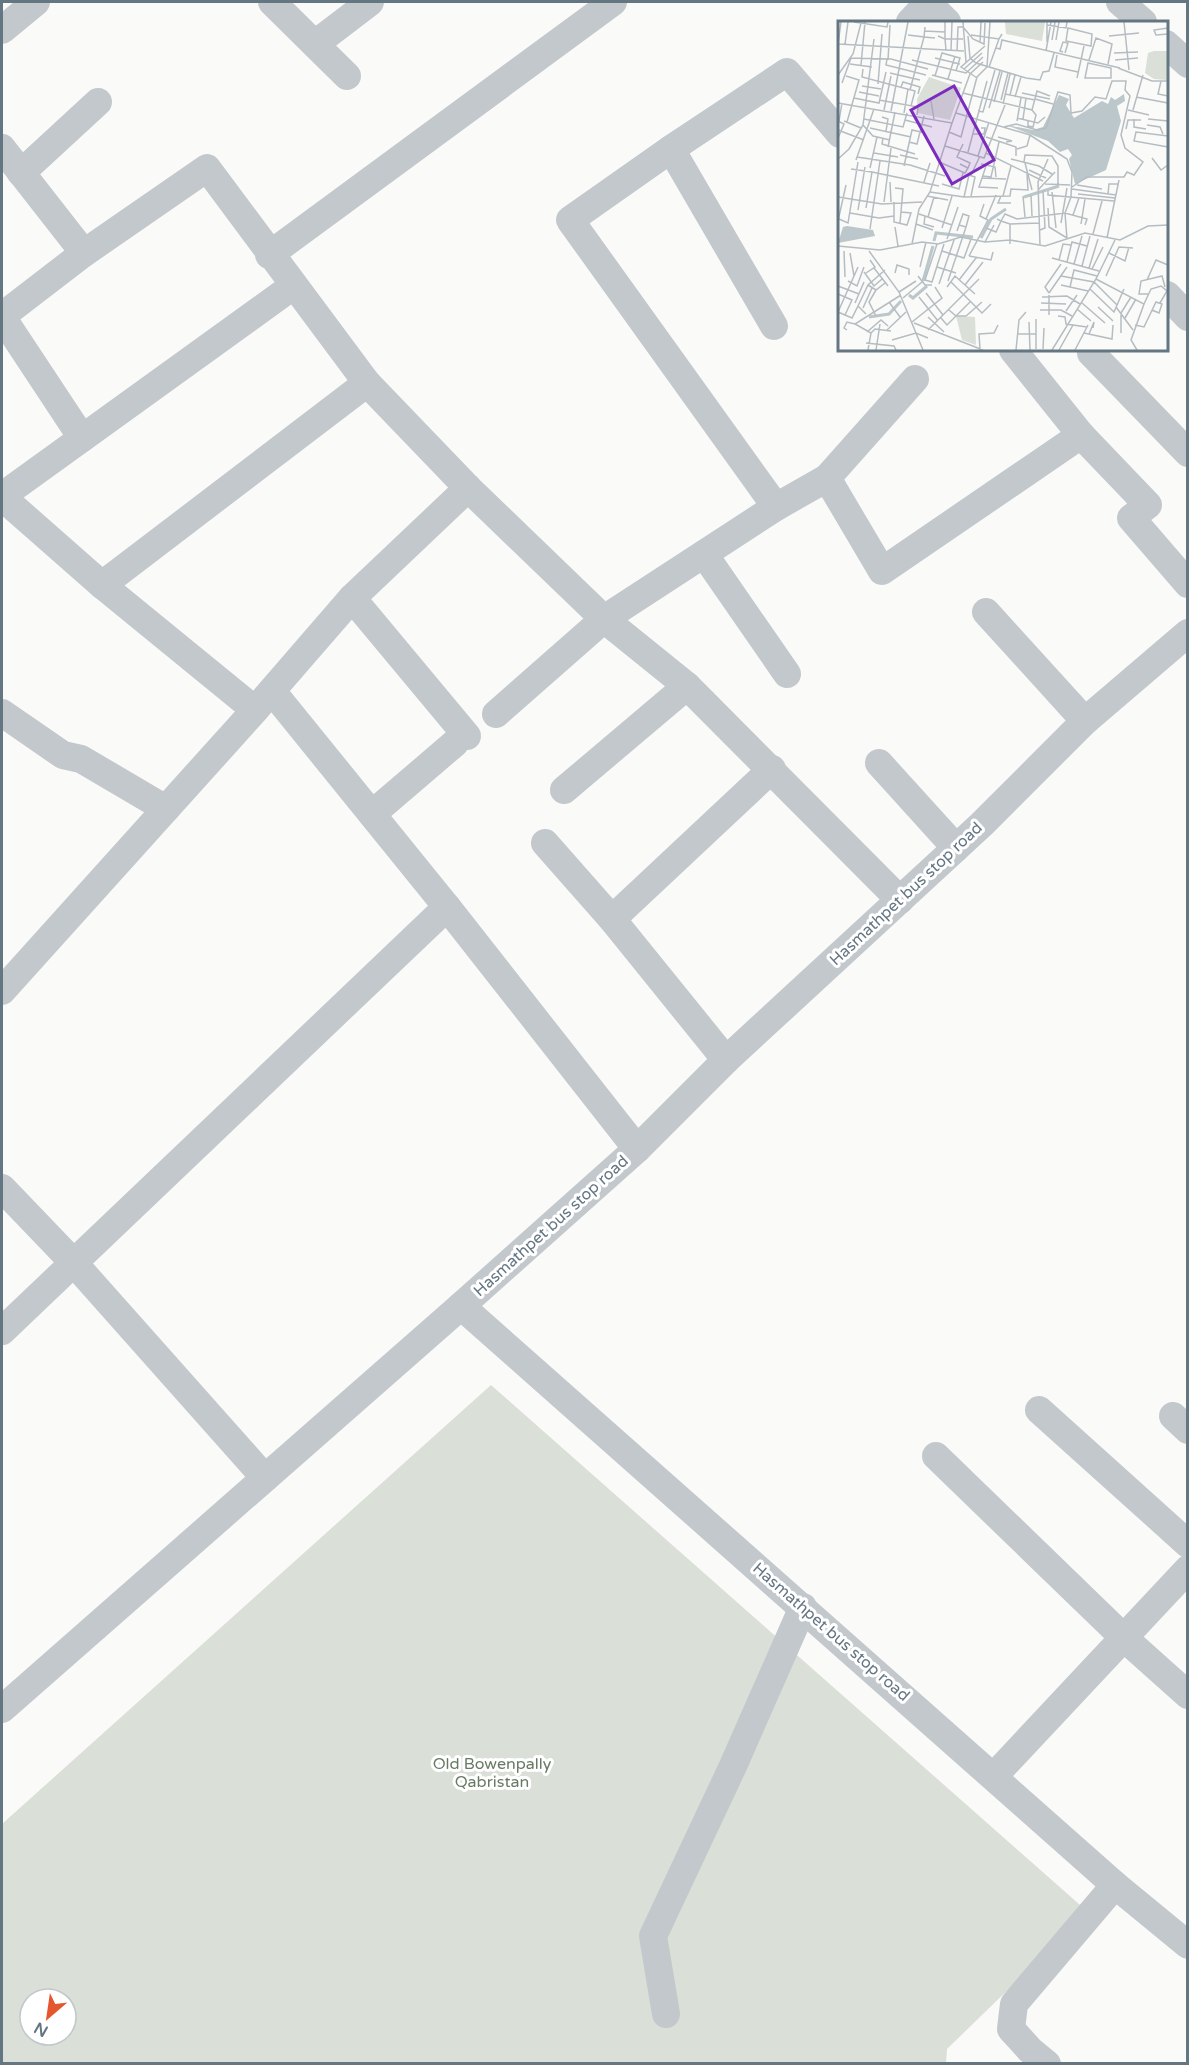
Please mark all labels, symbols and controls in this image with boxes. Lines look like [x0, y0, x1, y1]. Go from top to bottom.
inset map [838, 21, 1168, 351]
street label: Hasmathpet bus stop road [825, 818, 987, 970]
street label: Hasmathpet bus stop road [469, 1151, 633, 1301]
street label: Hasmathpet bus stop road [748, 1558, 914, 1706]
park label: Old Bowenpally Qabristan [433, 1754, 552, 1792]
north arrow [18, 1987, 78, 2047]
text: N [31, 2017, 52, 2041]

